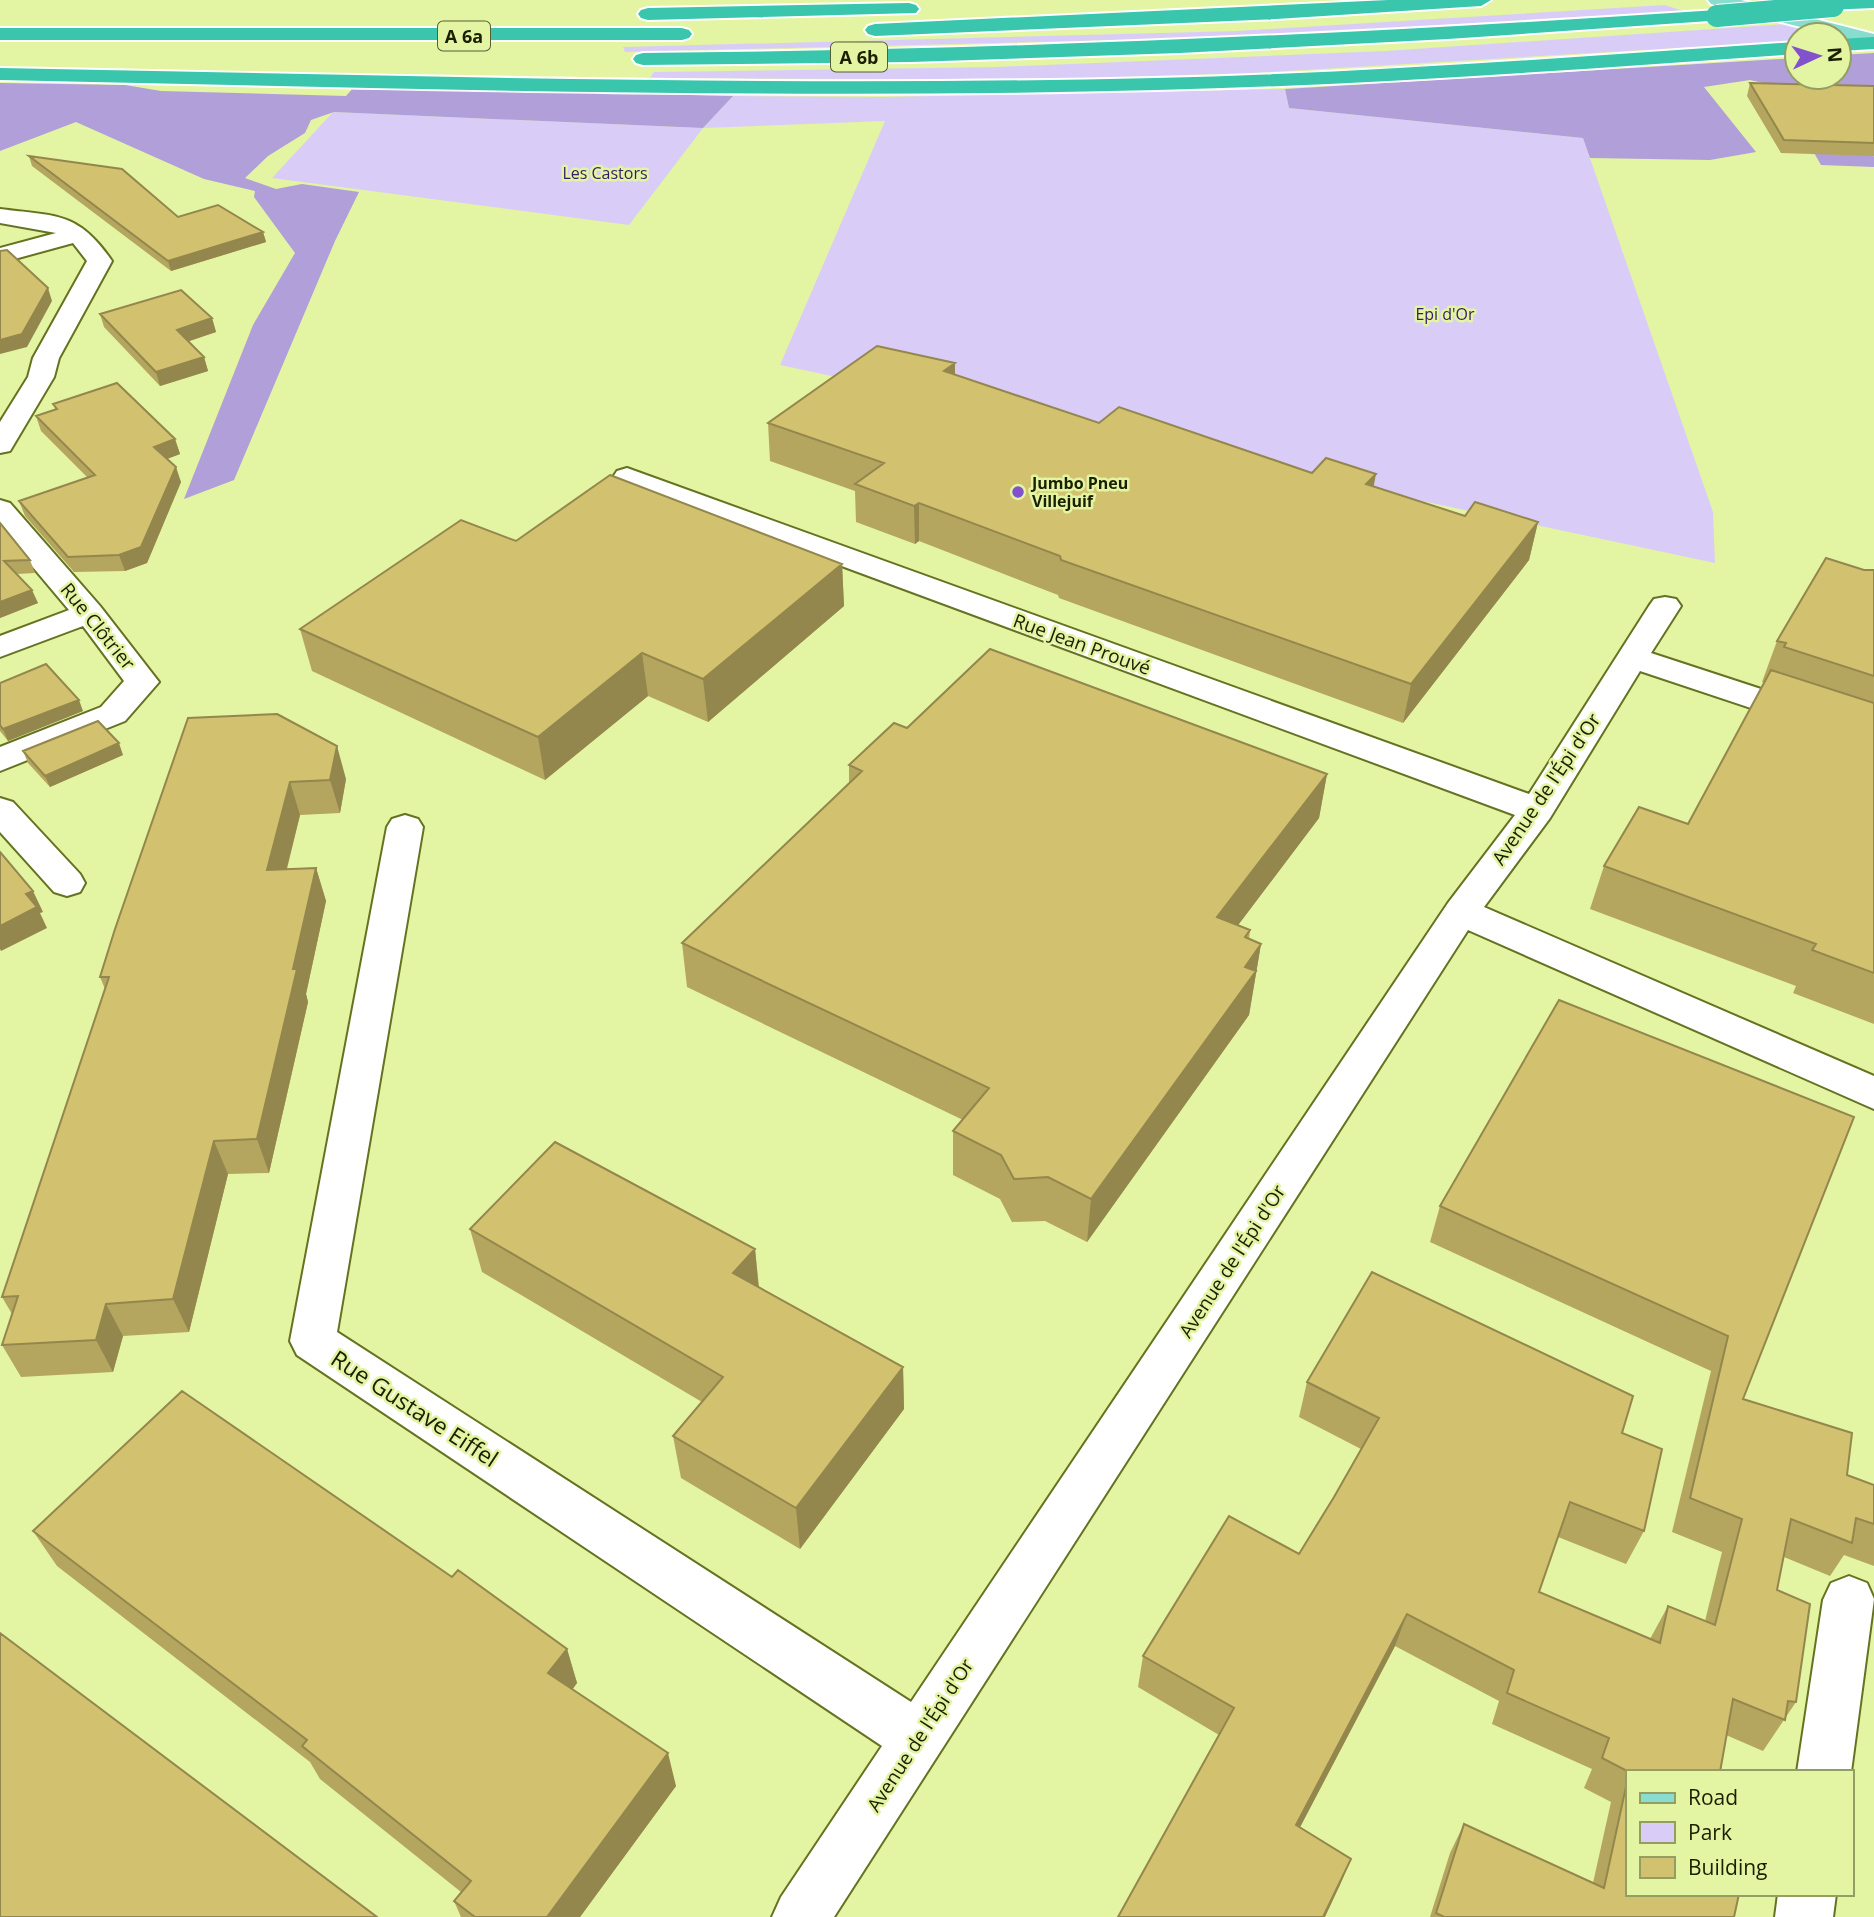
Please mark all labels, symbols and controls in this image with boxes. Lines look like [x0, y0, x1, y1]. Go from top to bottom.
north arrow [1783, 21, 1853, 91]
road number: A 6a [438, 22, 490, 51]
road number: A 6b [831, 42, 887, 72]
text: N [1821, 46, 1848, 63]
park label: Les Castors [562, 162, 648, 184]
park label: Epi d'Or [1415, 303, 1475, 325]
place label: Jumbo Pneu Villejuif [1030, 472, 1128, 512]
marker: Jumbo Pneu Villejuif [1010, 484, 1026, 500]
street label: Rue Clôtrier [55, 577, 141, 675]
street label: Rue Jean Prouvé [1010, 607, 1154, 681]
street label: Avenue de l'Épi d'Or [1486, 708, 1607, 870]
street label: Avenue de l'Épi d'Or [1173, 1179, 1291, 1343]
street label: Rue Gustave Eiffel [325, 1342, 505, 1474]
street label: Avenue de l'Épi d'Or [861, 1653, 979, 1817]
legend [1626, 1770, 1853, 1896]
text: Road [1688, 1783, 1738, 1811]
text: Park [1688, 1818, 1732, 1846]
text: Building [1688, 1853, 1767, 1881]

